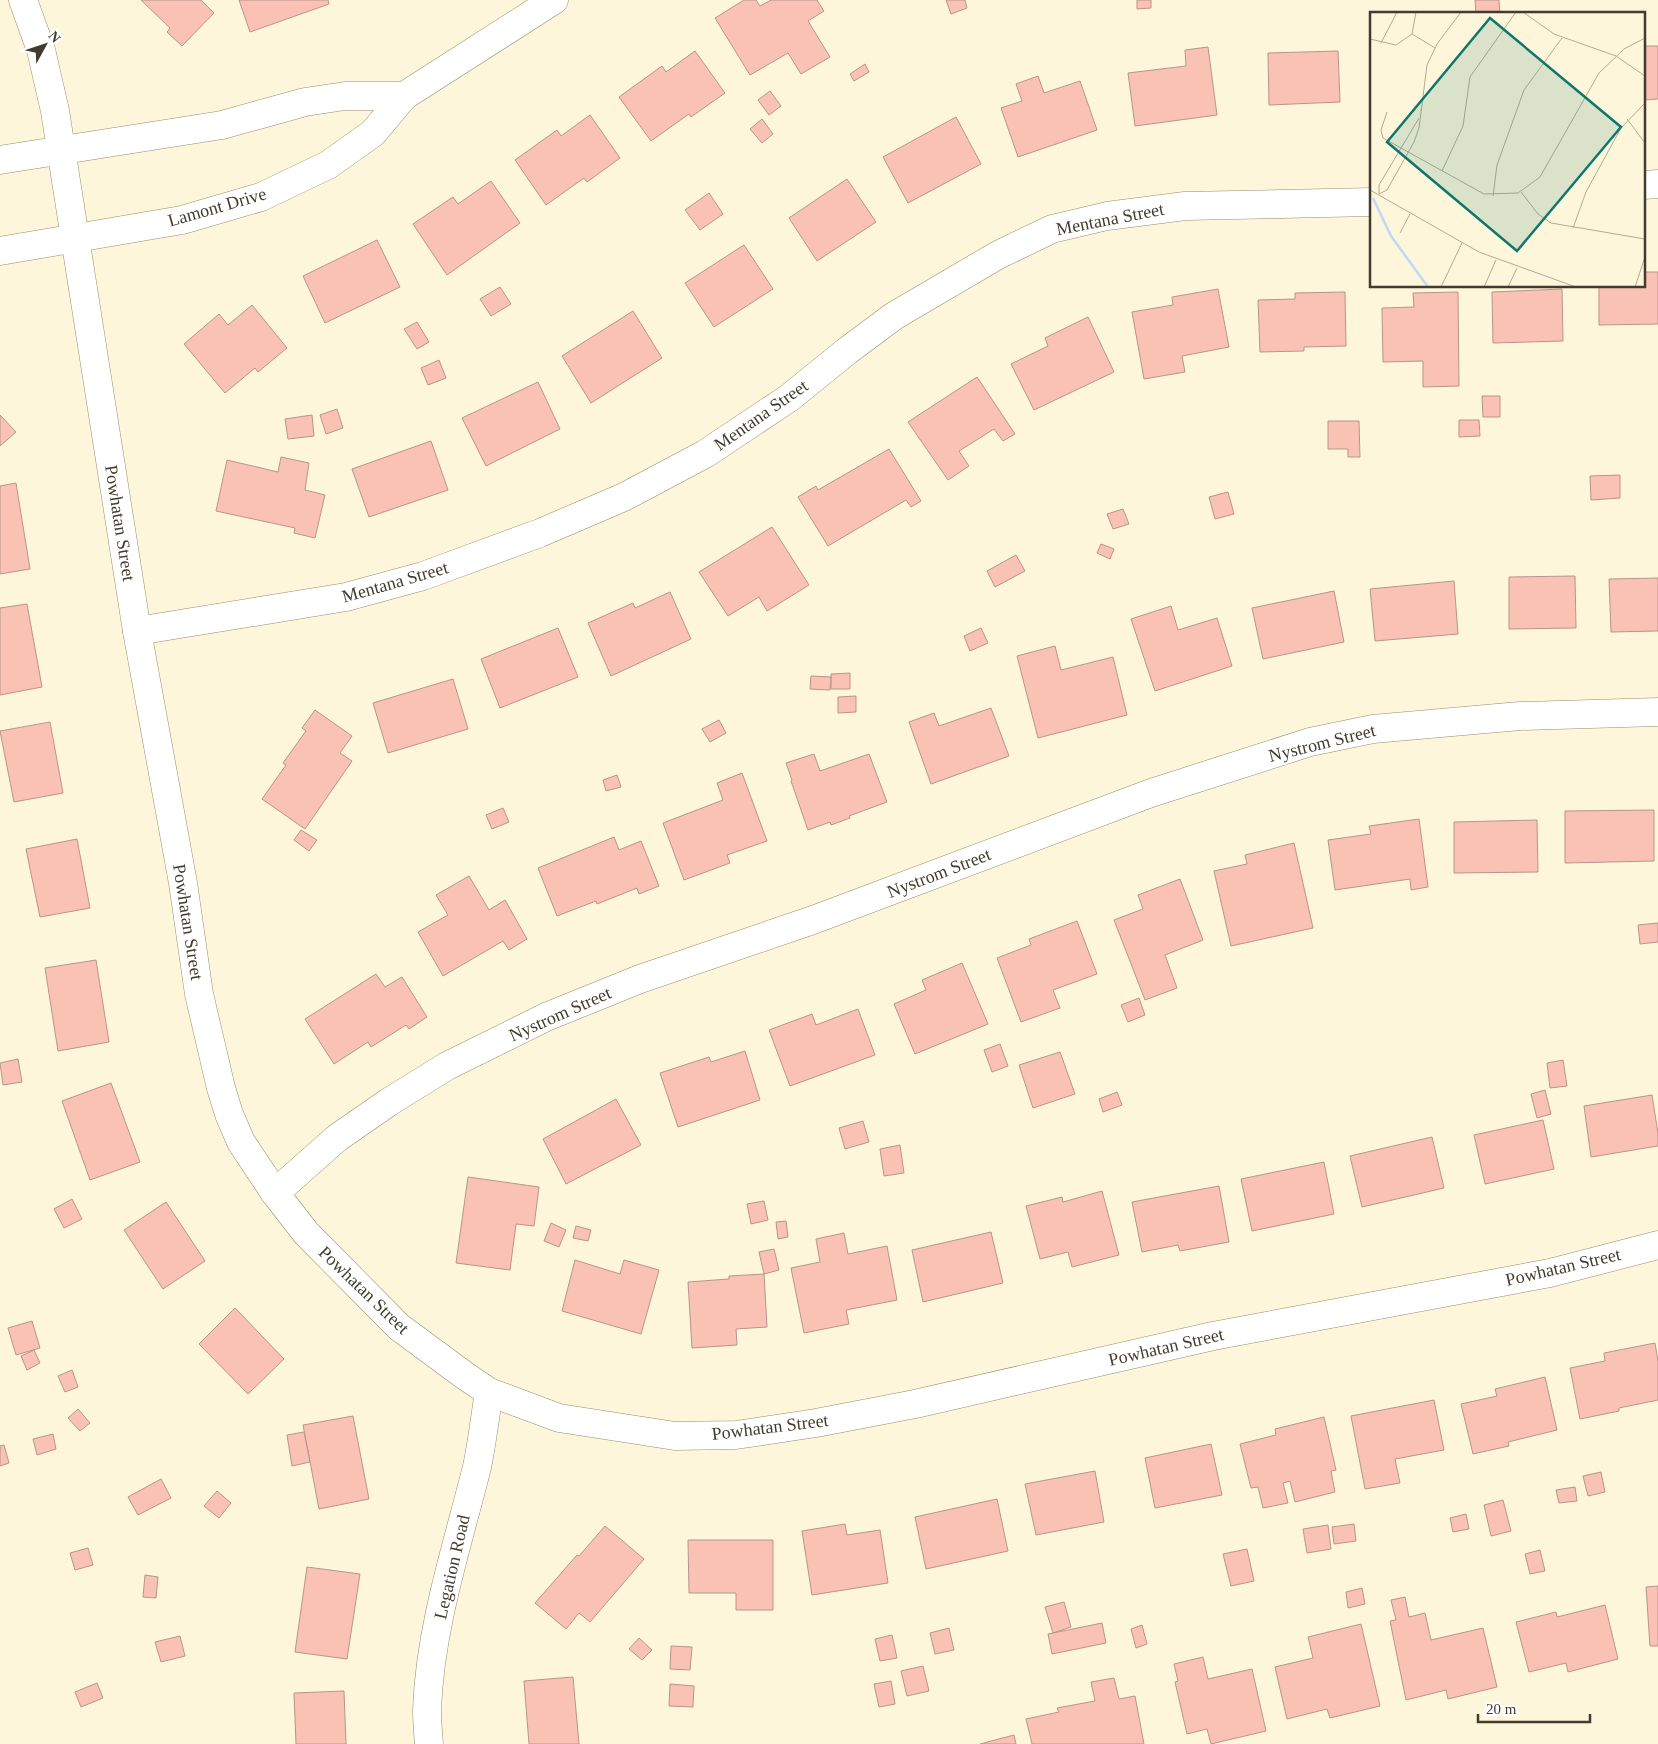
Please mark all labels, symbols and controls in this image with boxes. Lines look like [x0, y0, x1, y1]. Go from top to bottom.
inset map [1370, 12, 1646, 288]
north arrow [20, 20, 70, 70]
text: N [46, 28, 64, 46]
street label: Lamont Drive [165, 183, 269, 231]
street label: Mentana Street [1054, 199, 1166, 239]
street label: Mentana Street [710, 375, 812, 455]
street label: Powhatan Street [101, 463, 139, 583]
street label: Mentana Street [340, 557, 450, 607]
street label: Nystrom Street [1266, 720, 1378, 766]
street label: Nystrom Street [884, 844, 994, 902]
street label: Powhatan Street [169, 862, 207, 982]
street label: Nystrom Street [506, 983, 614, 1045]
street label: Powhatan Street [315, 1242, 413, 1338]
street label: Powhatan Street [1504, 1244, 1622, 1290]
street label: Powhatan Street [1107, 1324, 1225, 1370]
street label: Powhatan Street [710, 1410, 830, 1444]
street label: Legation Road [430, 1513, 474, 1621]
scale bar [1478, 1692, 1590, 1724]
text: 20 m [1486, 1701, 1517, 1717]

